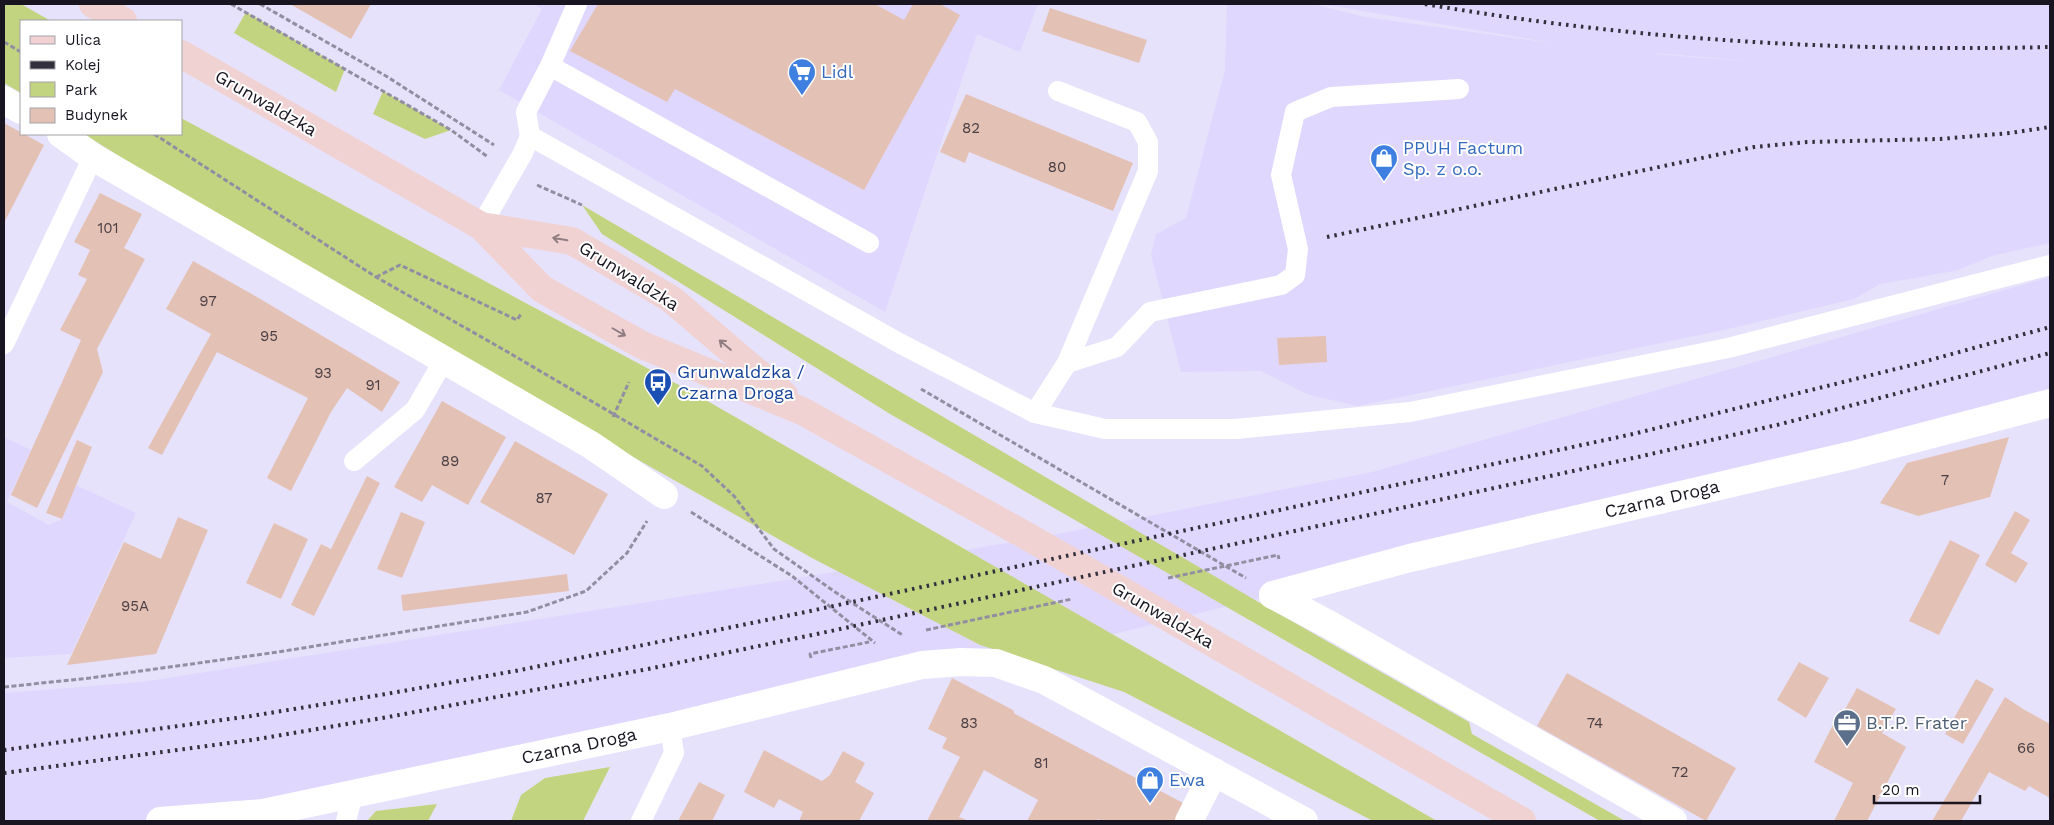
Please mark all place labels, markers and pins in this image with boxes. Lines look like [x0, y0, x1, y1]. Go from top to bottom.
supermarket icon: Lidl [787, 57, 817, 96]
place label: Lidl [821, 61, 854, 82]
place label: PPUH Factum Sp. z o.o. [1403, 137, 1523, 179]
shop icon: PPUH Factum Sp. z o.o. [1369, 143, 1399, 182]
place label: Grunwaldzka / Czarna Droga [677, 361, 805, 403]
bus stop icon: Grunwaldzka / Czarna Droga [643, 367, 673, 406]
office icon: B.T.P. Frater [1832, 708, 1862, 747]
place label: B.T.P. Frater [1866, 712, 1967, 733]
shop icon: Ewa [1135, 765, 1165, 804]
place label: Ewa [1169, 769, 1205, 790]

